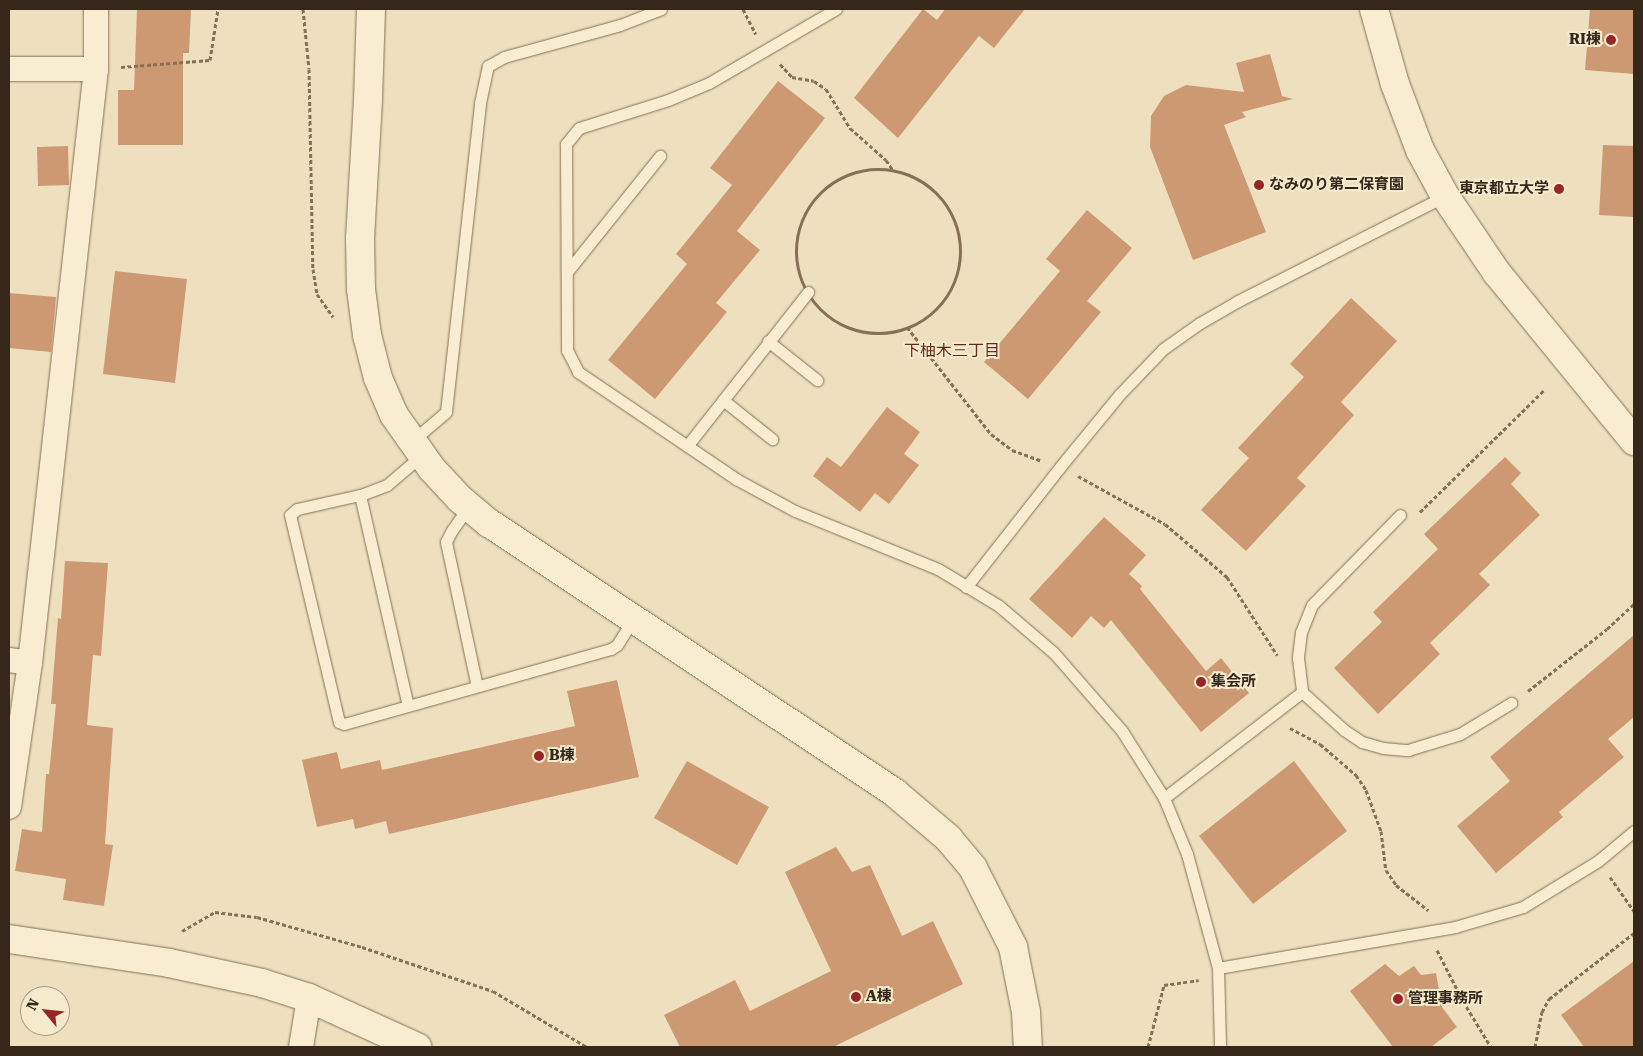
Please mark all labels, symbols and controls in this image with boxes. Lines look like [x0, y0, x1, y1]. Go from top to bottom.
place label: RI棟 [1569, 31, 1601, 49]
marker: RI棟 [1605, 34, 1617, 46]
place label: なみのり第二保育園 [1269, 176, 1404, 194]
marker: なみのり第二保育園 [1253, 179, 1265, 191]
place label: 東京都立大学 [1459, 180, 1549, 198]
marker: 東京都立大学 [1553, 183, 1565, 195]
district label: 下柚木三丁目 [904, 341, 1000, 361]
place label: 集会所 [1211, 673, 1256, 691]
marker: 集会所 [1195, 676, 1207, 688]
place label: B棟 [549, 747, 575, 765]
marker: B棟 [533, 750, 545, 762]
north arrow [20, 986, 70, 1036]
place label: A棟 [866, 988, 892, 1006]
place label: 管理事務所 [1408, 990, 1483, 1008]
marker: A棟 [850, 991, 862, 1003]
marker: 管理事務所 [1392, 993, 1404, 1005]
text: N [23, 996, 42, 1013]

